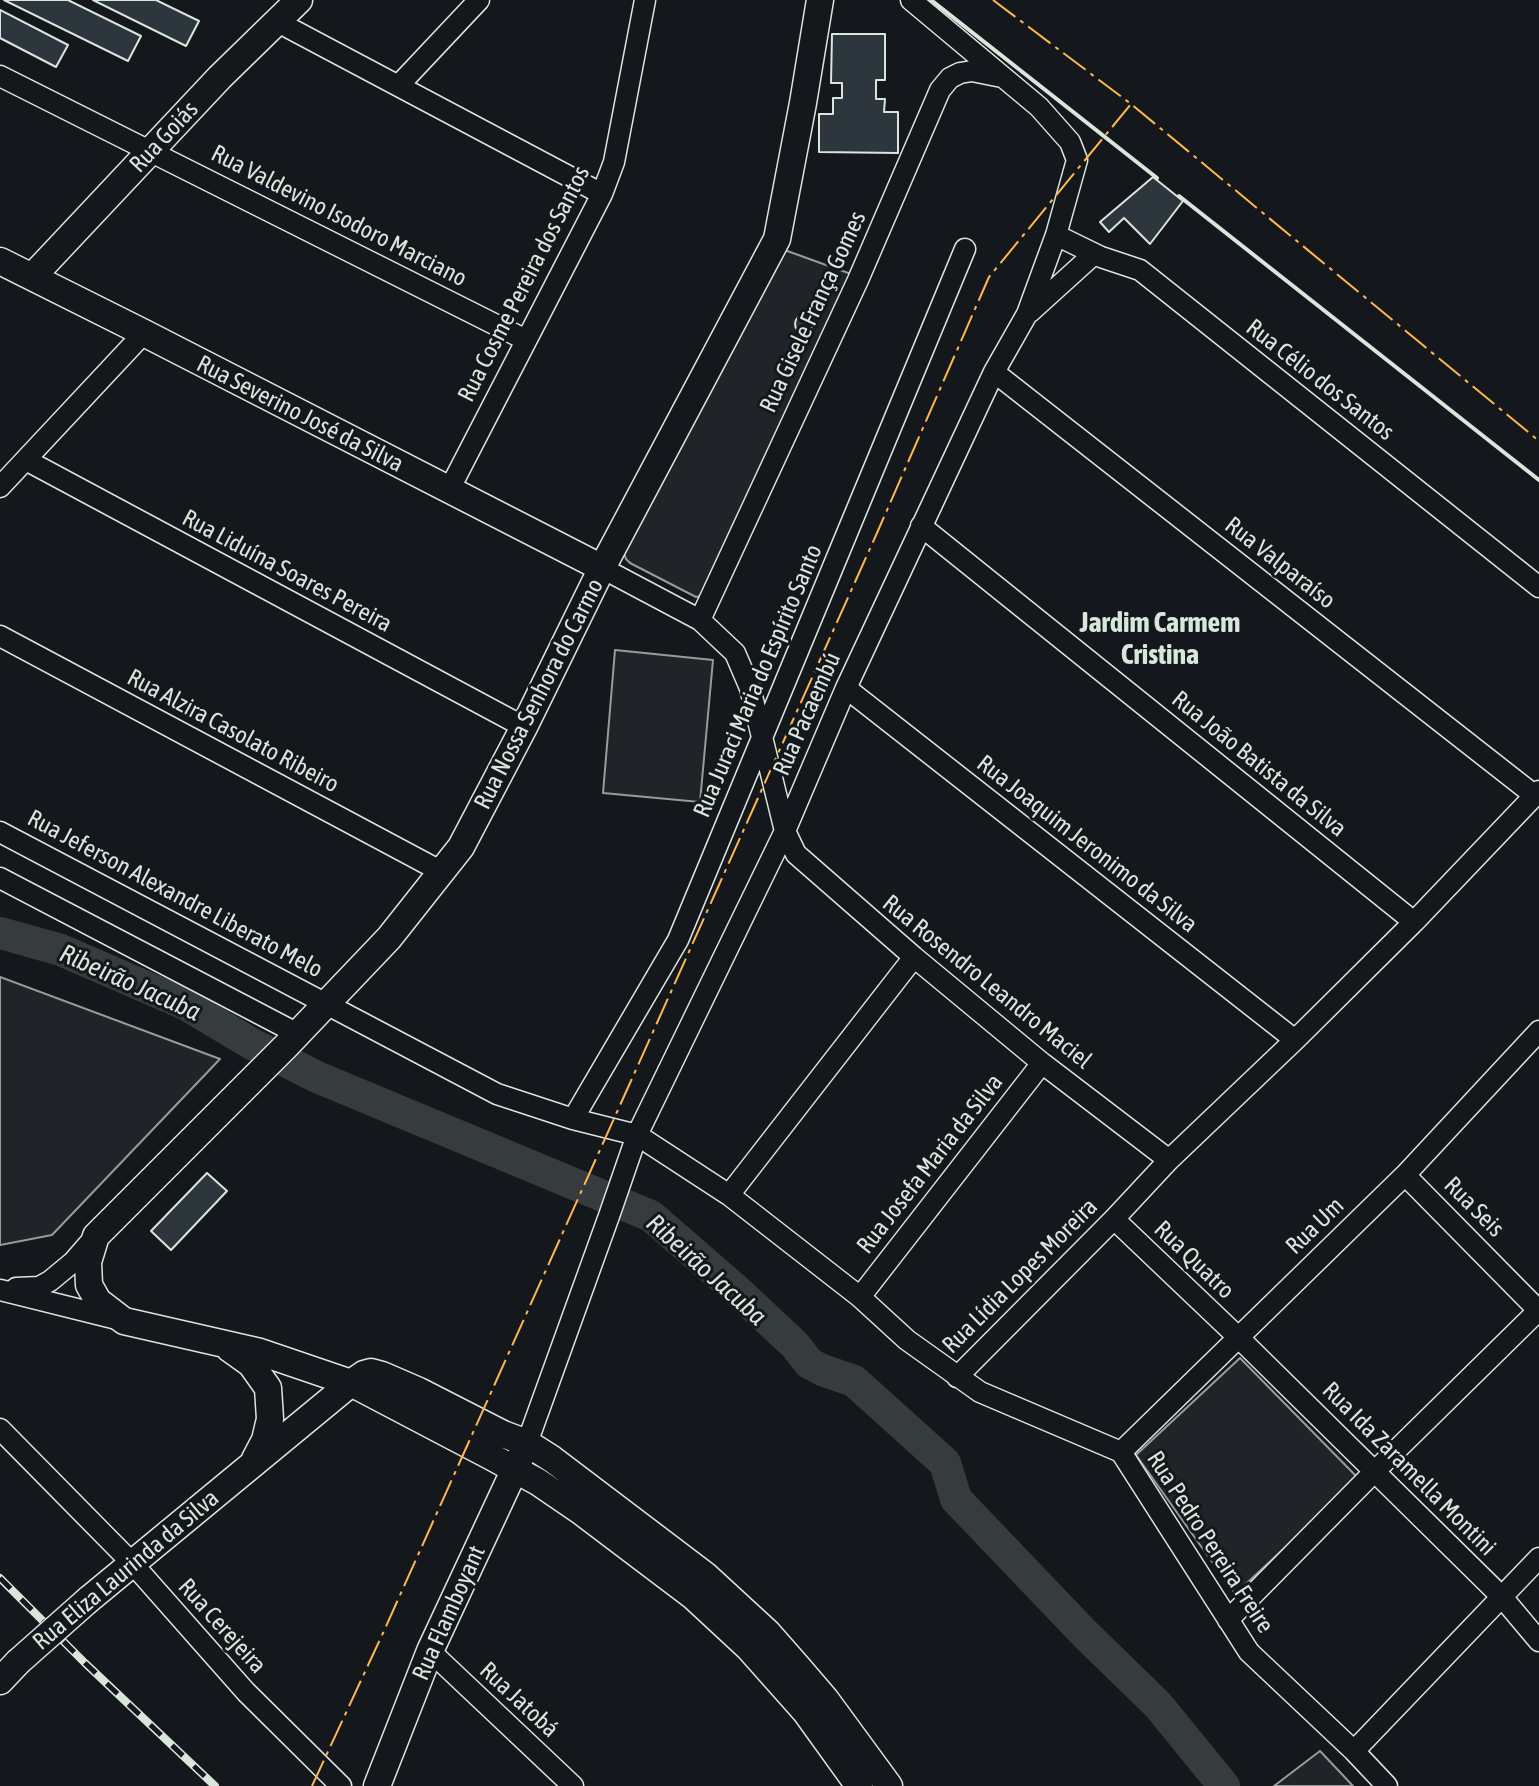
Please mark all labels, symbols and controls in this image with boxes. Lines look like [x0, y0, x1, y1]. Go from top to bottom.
street label: Rua Goiás [124, 95, 204, 179]
street label: Rua Valdevino Isodoro Marciano [206, 139, 472, 293]
street label: Rua Cosme Pereira dos Santos [452, 161, 596, 407]
street label: Rua Gisele França Gomes [754, 207, 872, 417]
street label: Rua Célio dos Santos [1240, 313, 1400, 447]
street label: Rua Severino José da Silva [192, 349, 408, 479]
street label: Rua Liduína Soares Pereira [177, 504, 397, 638]
street label: Rua Valparaíso [1219, 511, 1341, 615]
street label: Rua Juraci Maria do Espírito Santo [687, 540, 829, 822]
street label: Rua Nossa Senhora do Carmo [468, 574, 610, 814]
district label: Jardim Carmem Cristina [1080, 606, 1240, 672]
street label: Rua Pacaembú [767, 648, 847, 780]
street label: Rua Alzira Casolato Ribeiro [122, 663, 344, 799]
street label: Rua João Batista da Silva [1166, 685, 1352, 843]
street label: Rua Joaquim Jeronimo da Silva [971, 749, 1203, 939]
street label: Rua Jeferson Alexandre Liberato Melo [23, 804, 327, 984]
street label: Rua Rosendro Leandro Maciel [877, 889, 1097, 1075]
water label: Ribeirão Jacuba [55, 938, 205, 1028]
street label: Rua Josefa Maria da Silva [851, 1068, 1009, 1260]
street label: Rua Seis [1438, 1171, 1510, 1243]
street label: Rua Lídia Lopes Moreira [936, 1192, 1104, 1360]
street label: Rua Um [1280, 1192, 1350, 1260]
water label: Ribeirão Jacuba [640, 1208, 772, 1332]
street label: Rua Quatro [1148, 1215, 1240, 1305]
street label: Rua Ida Zaramella Montini [1316, 1376, 1502, 1562]
street label: Rua Pedro Pereira Freire [1140, 1446, 1280, 1638]
street label: Rua Eliza Laurinda da Silva [27, 1484, 225, 1656]
street label: Rua Flamboyant [407, 1541, 491, 1685]
street label: Rua Cerejeira [172, 1573, 272, 1679]
street label: Rua Jatobá [474, 1656, 564, 1744]

